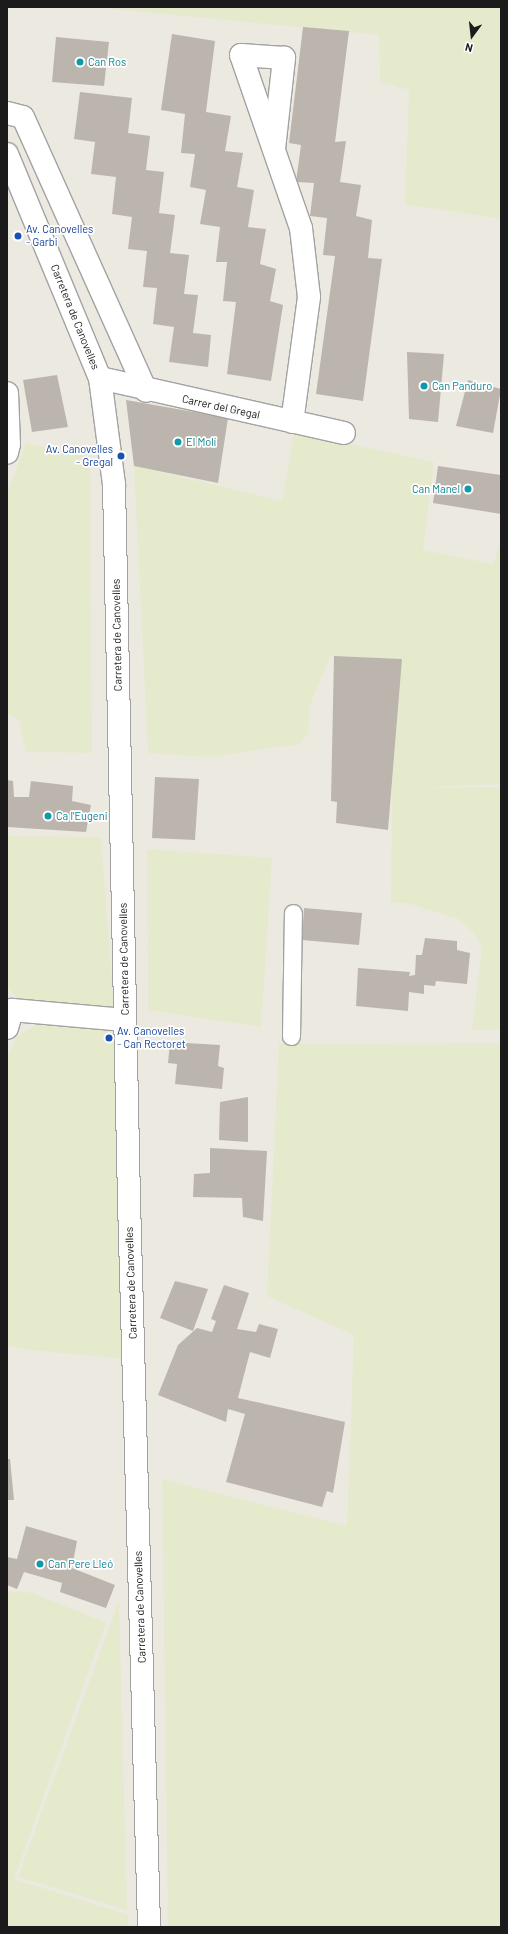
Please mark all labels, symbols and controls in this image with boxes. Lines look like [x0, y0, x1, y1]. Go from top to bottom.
north arrow [452, 16, 492, 56]
text: N [464, 41, 474, 55]
place label: Can Ros [88, 55, 126, 69]
marker: Can Ros [75, 57, 85, 67]
place label: Av. Canovelles - Garbi [26, 223, 93, 249]
marker: Av. Canovelles - Garbi [13, 231, 23, 241]
street label: Carretera de Canovelles [48, 262, 102, 372]
place label: Can Panduro [432, 379, 492, 393]
marker: Can Panduro [419, 381, 429, 391]
street label: Carrer del Gregal [181, 392, 261, 422]
place label: El Molí [186, 435, 216, 449]
marker: El Molí [173, 437, 183, 447]
place label: Av. Canovelles - Gregal [46, 443, 113, 469]
marker: Av. Canovelles - Gregal [116, 451, 126, 461]
place label: Can Manel [412, 482, 460, 496]
marker: Can Manel [463, 484, 473, 494]
street label: Carretera de Canovelles [109, 579, 125, 691]
place label: Ca l'Eugeni [56, 809, 107, 823]
marker: Ca l'Eugeni [43, 811, 53, 821]
street label: Carretera de Canovelles [116, 903, 132, 1015]
place label: Av. Canovelles - Can Rectoret [117, 1025, 186, 1051]
marker: Av. Canovelles - Can Rectoret [104, 1033, 114, 1043]
street label: Carretera de Canovelles [122, 1227, 140, 1339]
street label: Carretera de Canovelles [131, 1551, 149, 1663]
place label: Can Pere Lleó [48, 1557, 113, 1571]
marker: Can Pere Lleó [35, 1559, 45, 1569]

